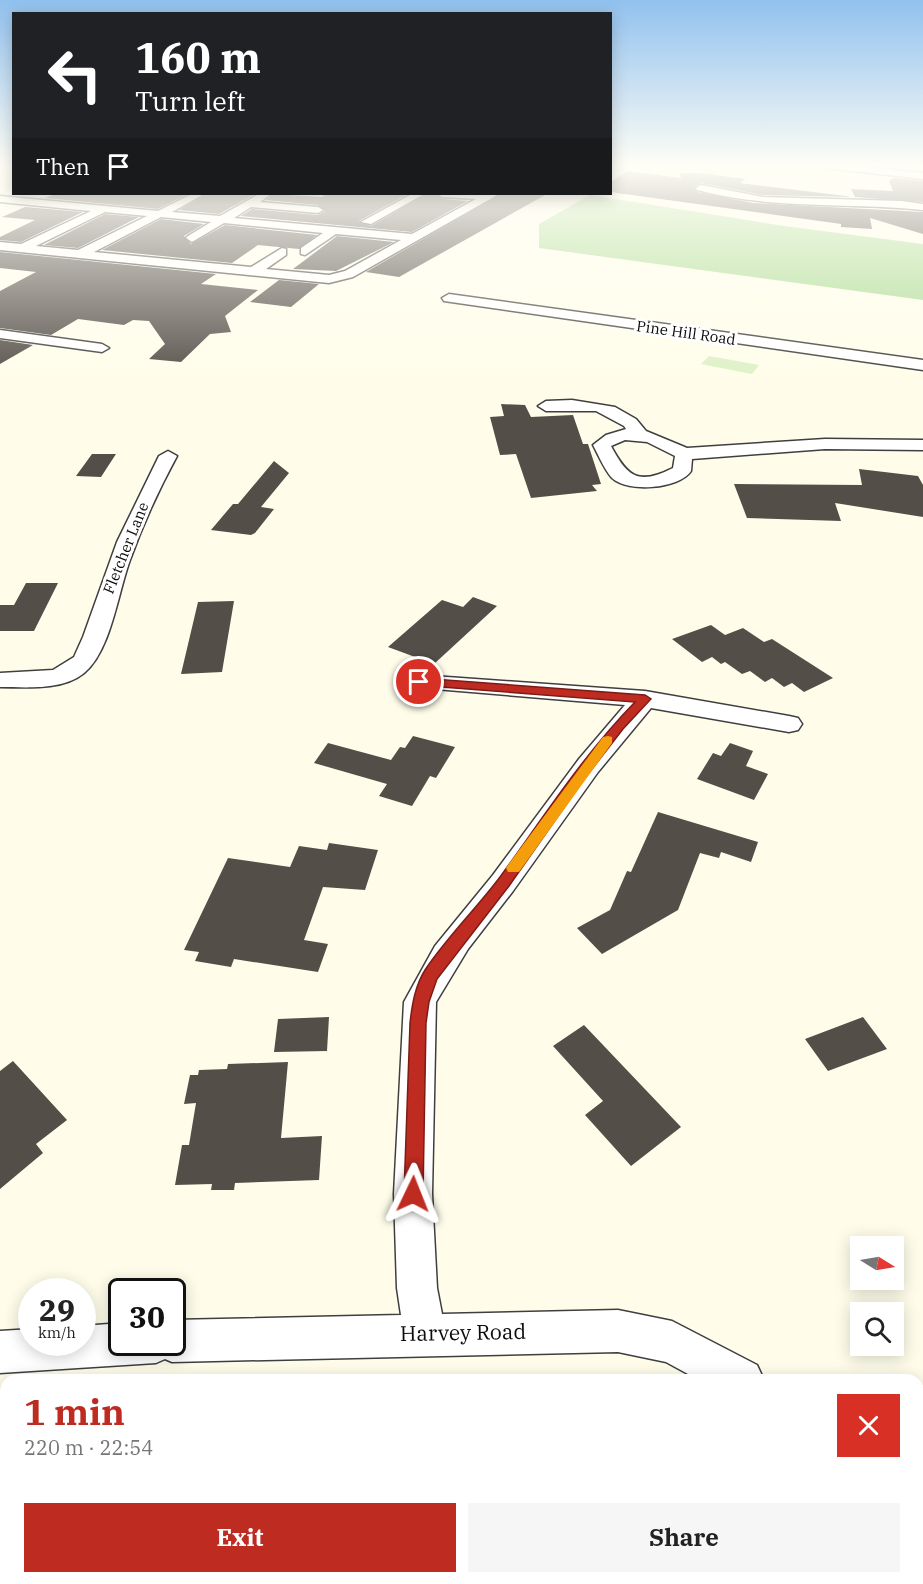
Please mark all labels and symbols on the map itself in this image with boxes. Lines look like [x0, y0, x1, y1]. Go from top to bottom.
street label: Pine Hill Road [635, 316, 737, 349]
street label: Fletcher Lane [99, 499, 153, 596]
pin [393, 656, 444, 707]
position arrow [381, 1162, 445, 1226]
north arrow [850, 1236, 904, 1290]
speed limit sign: 30 [108, 1278, 186, 1356]
street label: Harvey Road [400, 1317, 527, 1347]

